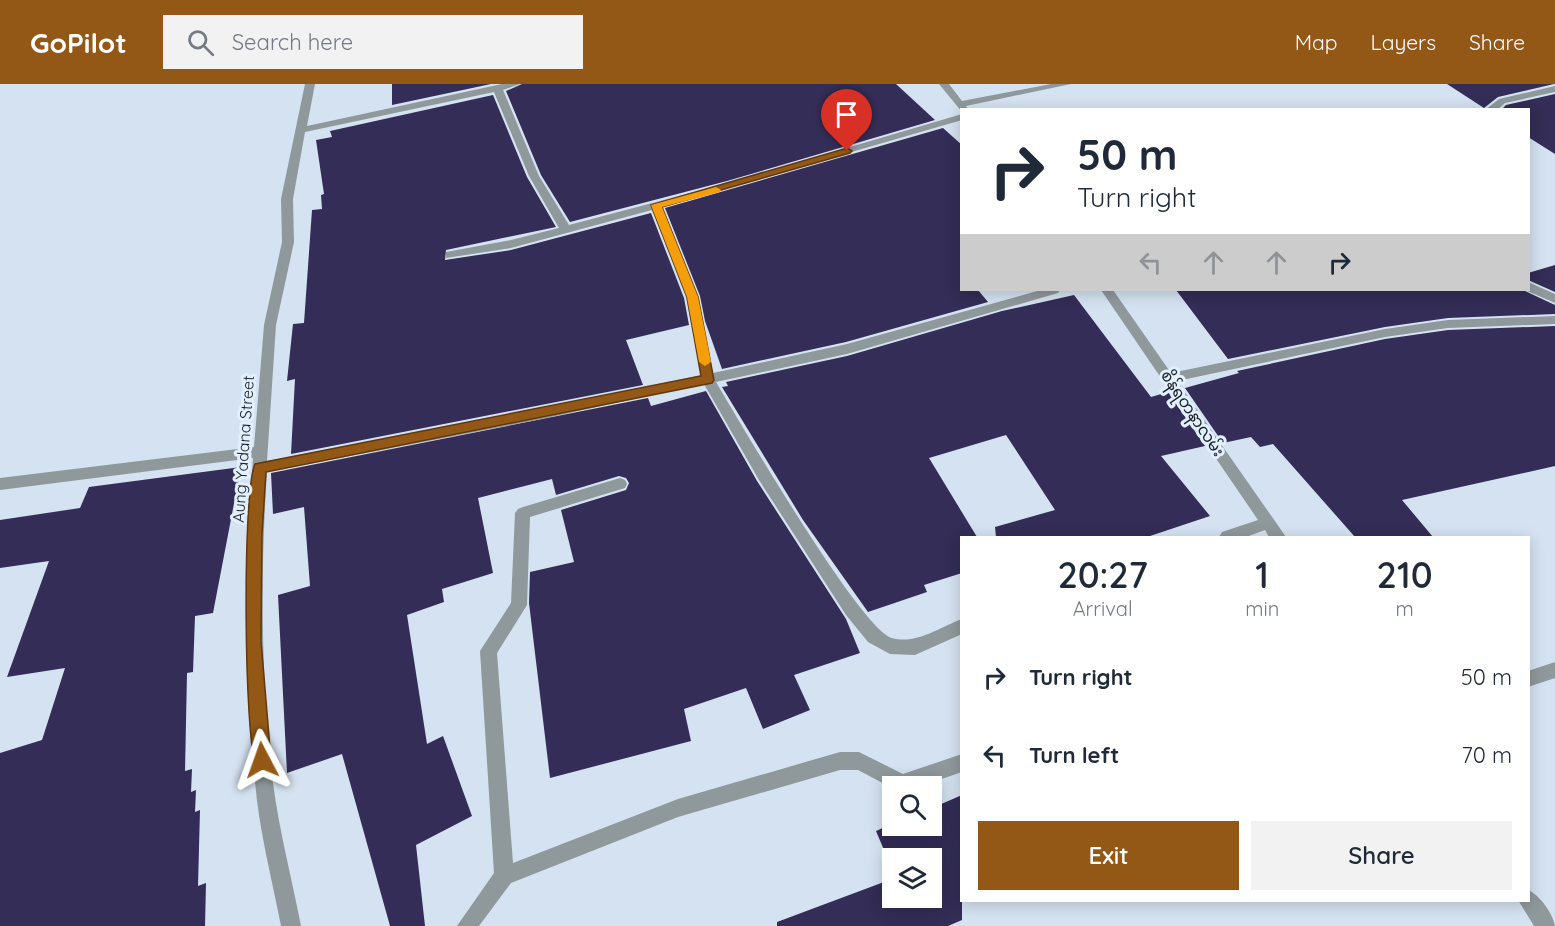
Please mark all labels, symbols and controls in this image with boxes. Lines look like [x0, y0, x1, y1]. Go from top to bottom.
search box [163, 15, 583, 69]
text: GoPilot [30, 25, 127, 60]
icon: search [184, 26, 217, 59]
text: Search here [232, 28, 353, 56]
text: Map [1295, 29, 1338, 55]
text: Layers [1371, 29, 1436, 55]
text: Share [1469, 29, 1525, 55]
pin [821, 89, 872, 151]
icon: arrive [830, 98, 863, 131]
text: 50 m [1077, 128, 1177, 181]
icon: right [978, 132, 1056, 210]
text: Turn right [1077, 180, 1196, 214]
icon: left [1134, 246, 1167, 279]
icon: ahead [1197, 246, 1230, 279]
icon: ahead [1260, 246, 1293, 279]
icon: right [1323, 246, 1356, 279]
street label: စိန်ရတနာလမ်း [1154, 366, 1230, 462]
street label: Aung Yadana Street [228, 375, 258, 523]
text: 20:27 [1057, 552, 1148, 597]
text: 1 [1255, 552, 1269, 597]
text: 210 [1377, 552, 1433, 597]
text: Arrival [1073, 596, 1133, 621]
text: min [1245, 596, 1279, 621]
text: m [1395, 596, 1414, 621]
icon: right [978, 661, 1011, 694]
text: Turn right [1029, 663, 1133, 691]
text: 50 m [1461, 663, 1512, 691]
position arrow [230, 728, 294, 792]
icon: left [978, 739, 1011, 772]
text: Turn left [1029, 741, 1119, 769]
text: 70 m [1462, 741, 1512, 769]
map controls [882, 776, 942, 908]
button: search [882, 776, 942, 836]
button: Exit [978, 821, 1239, 890]
button: Share [1251, 821, 1512, 890]
button: layers [882, 848, 942, 908]

